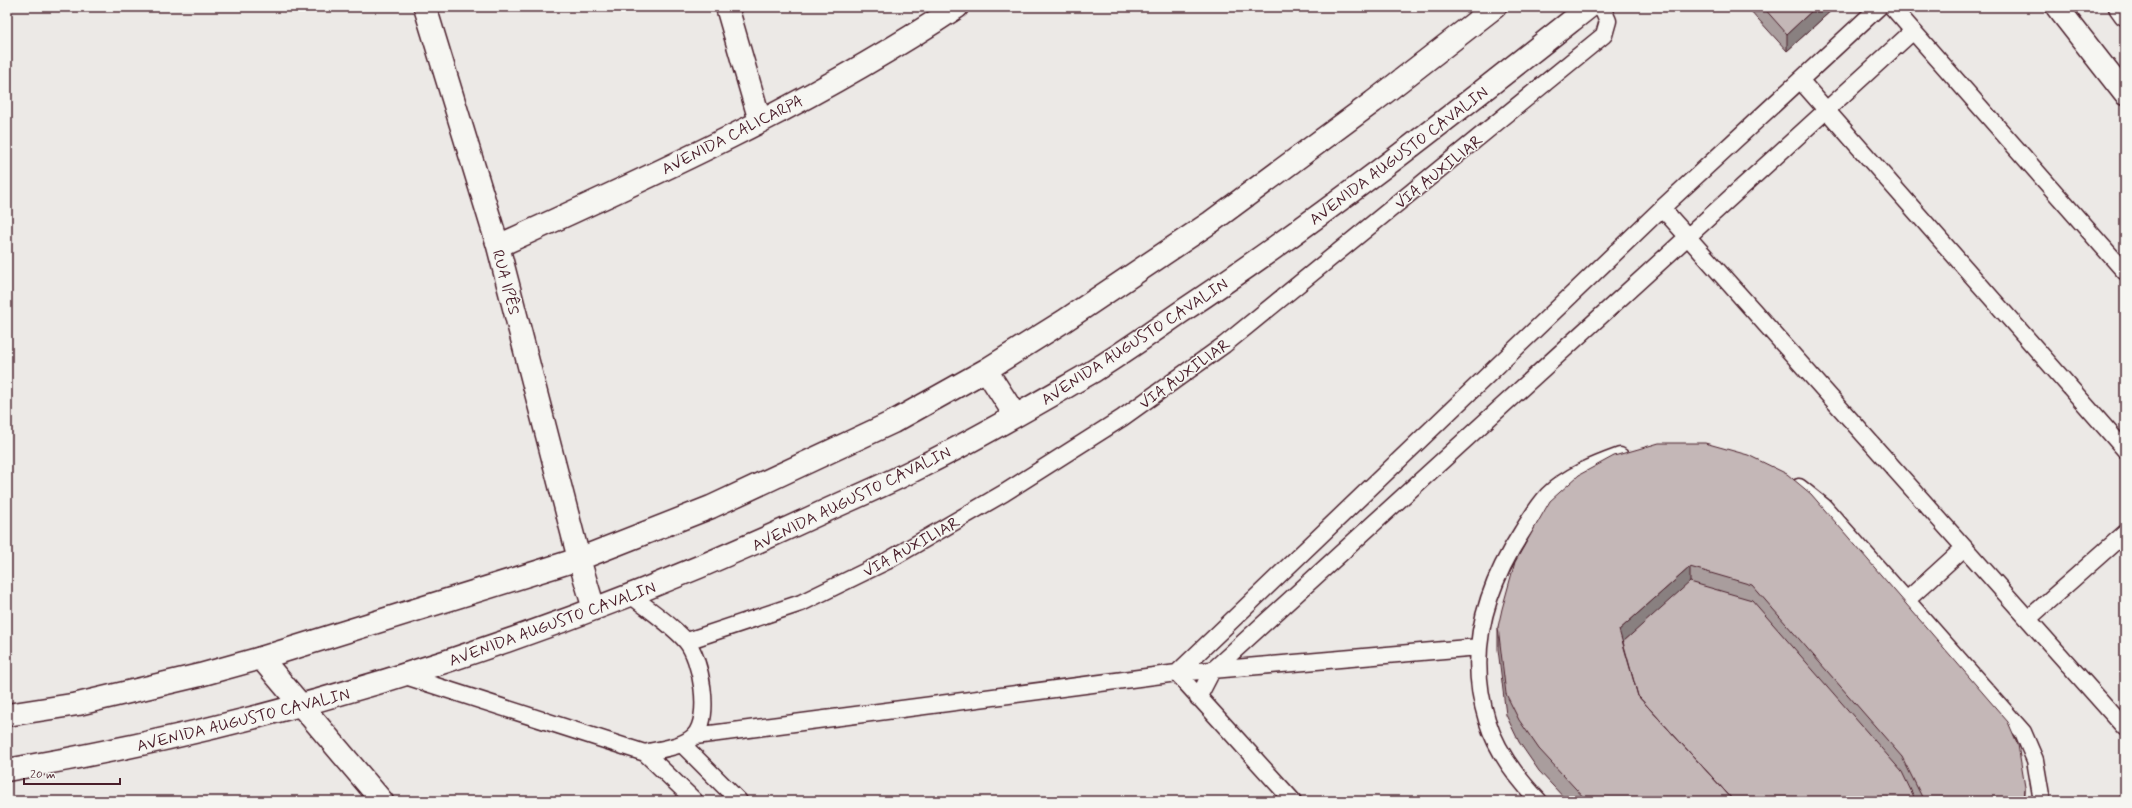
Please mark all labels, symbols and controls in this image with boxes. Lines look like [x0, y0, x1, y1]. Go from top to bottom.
street label: AVENIDA AUGUSTO CAVALIN [1305, 82, 1493, 230]
street label: AVENIDA CALICARPA [658, 90, 807, 180]
street label: VIA AUXILIAR [1390, 130, 1487, 214]
street label: RUA IPÊS [487, 248, 524, 317]
street label: AVENIDA AUGUSTO CAVALIN [1037, 274, 1232, 411]
street label: VIA AUXILIAR [1135, 334, 1235, 414]
street label: AVENIDA AUGUSTO CAVALIN [749, 442, 955, 557]
street label: VIA AUXILIAR [860, 512, 964, 583]
street label: AVENIDA AUGUSTO CAVALIN [446, 577, 659, 672]
street label: AVENIDA AUGUSTO CAVALIN [135, 684, 352, 757]
scale bar [24, 760, 120, 786]
text: 20 m [30, 767, 56, 783]

